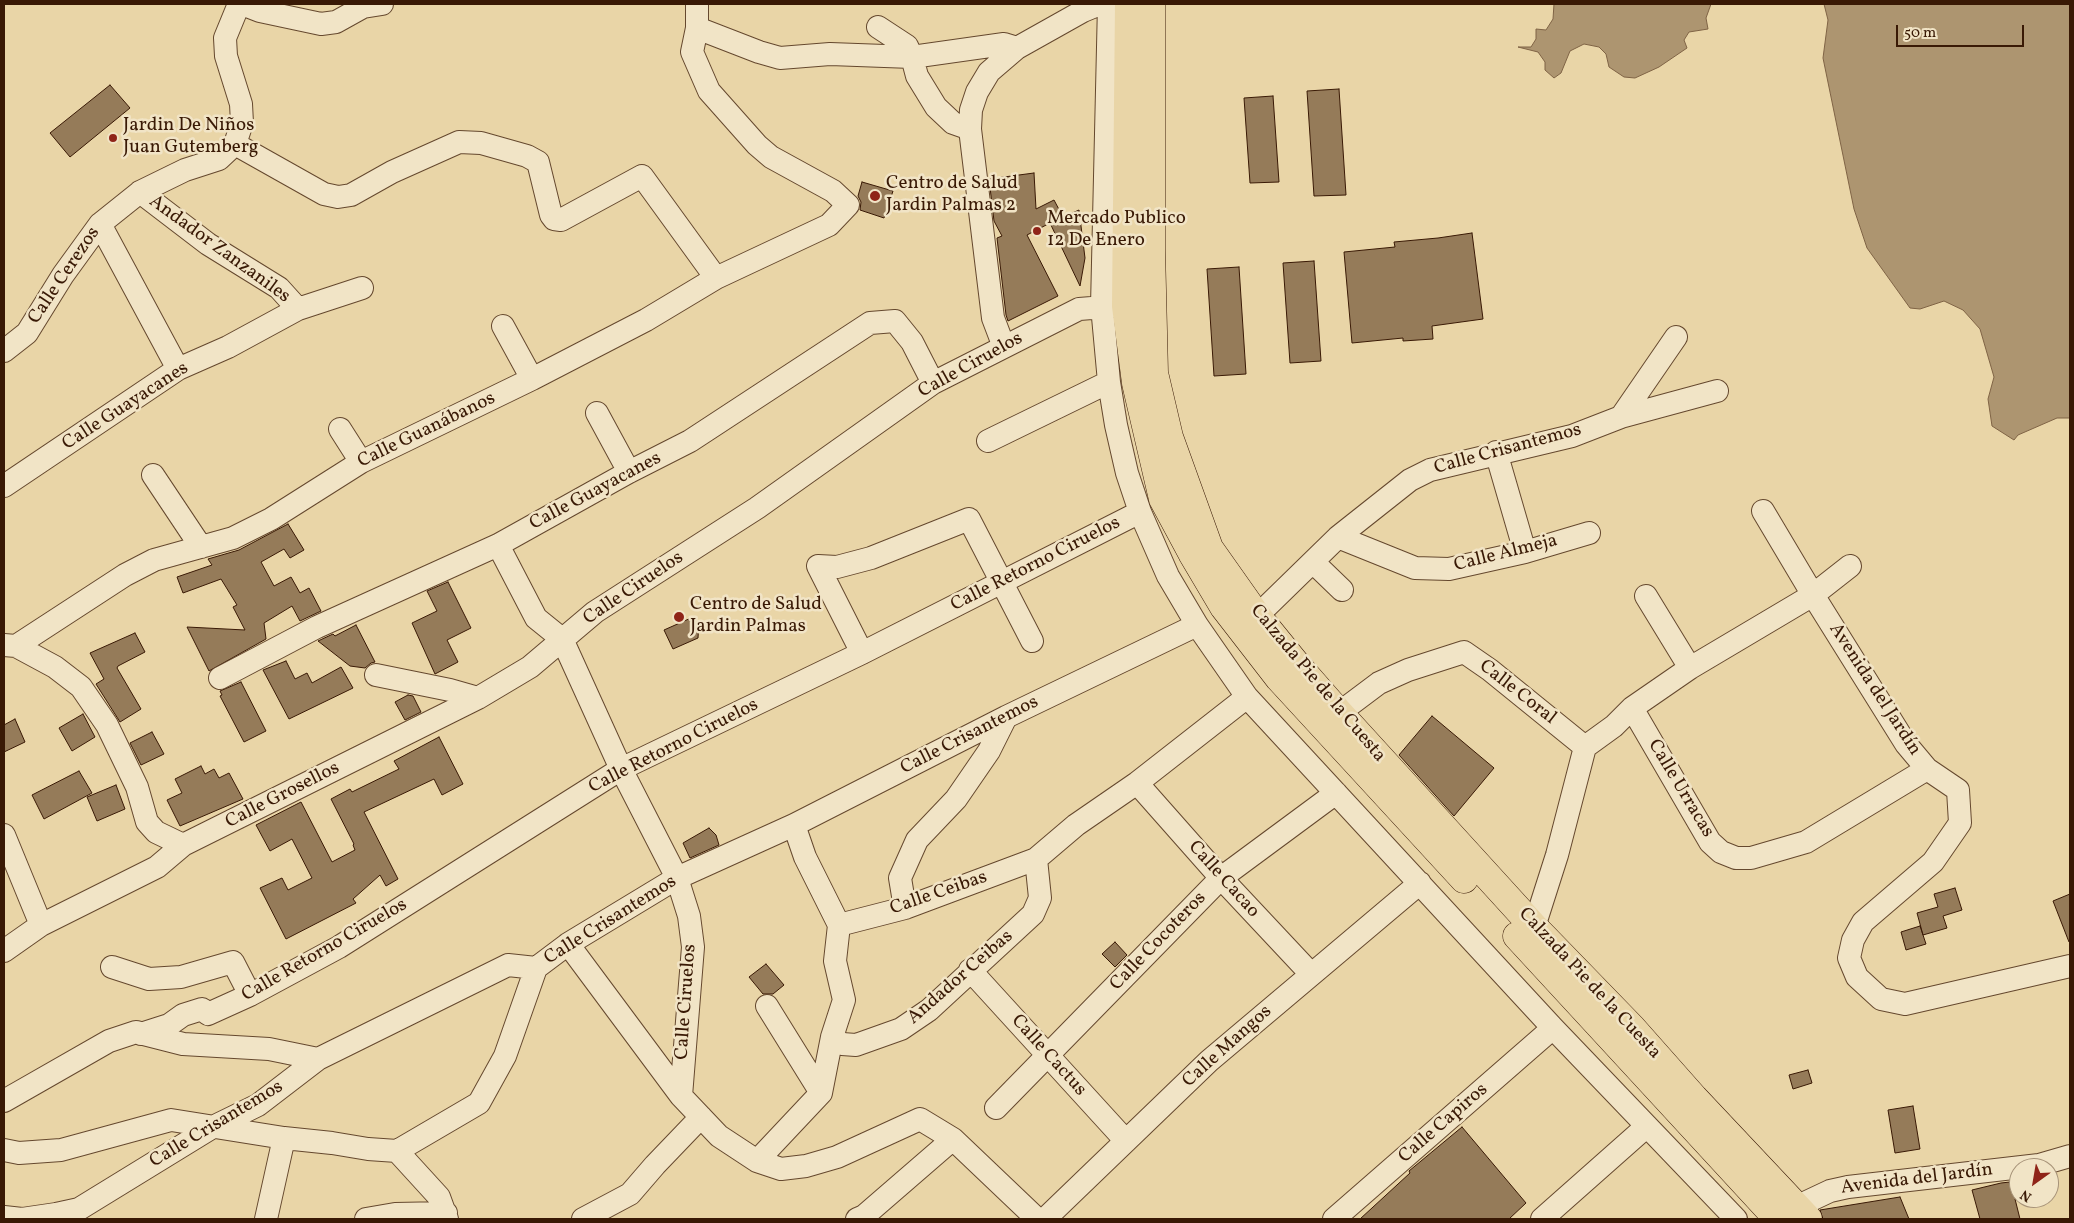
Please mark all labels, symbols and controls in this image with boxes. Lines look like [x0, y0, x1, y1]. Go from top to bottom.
scale bar [1899, 15, 2026, 47]
text: 50 m [1904, 23, 1936, 44]
place label: Jardin De Niños Juan Gutemberg [123, 116, 259, 160]
marker: Jardin De Niños Juan Gutemberg [107, 132, 119, 144]
place label: Centro de Salud Jardin Palmas 2 [886, 174, 1018, 218]
marker: Centro de Salud Jardin Palmas 2 [868, 189, 882, 203]
street label: Andador Zanzaniles [144, 191, 294, 309]
place label: Mercado Publico 12 De Enero [1047, 209, 1186, 253]
street label: Calle Cerezos [24, 223, 106, 329]
marker: Mercado Publico 12 De Enero [1031, 225, 1043, 237]
street label: Calle Ciruelos [915, 328, 1027, 404]
street label: Calle Guayacanes [59, 358, 193, 456]
street label: Calle Guanábanos [354, 388, 500, 474]
street label: Calle Crisantemos [1432, 419, 1584, 481]
street label: Calle Guayacanes [526, 448, 666, 536]
street label: Calle Retorno Ciruelos [947, 512, 1125, 618]
street label: Calle Almeja [1452, 530, 1560, 578]
street label: Calle Ciruelos [580, 547, 688, 631]
place label: Centro de Salud Jardin Palmas [690, 595, 822, 639]
street label: Calzada Pie de la Cuesta [1244, 600, 1390, 768]
marker: Centro de Salud Jardin Palmas [672, 610, 686, 624]
street label: Avenida del Jardín [1823, 620, 1925, 760]
street label: Calle Coral [1474, 656, 1560, 730]
street label: Calle Crisantemos [897, 691, 1043, 781]
street label: Calle Retorno Ciruelos [585, 694, 763, 800]
street label: Calle Urracas [1642, 736, 1718, 842]
street label: Calle Grosellos [222, 758, 344, 834]
street label: Calle Cacao [1182, 837, 1264, 923]
street label: Calle Ceibas [887, 867, 991, 921]
street label: Calle Crisantemos [541, 871, 681, 971]
street label: Calle Cocoteros [1106, 888, 1212, 996]
street label: Calle Retorno Ciruelos [238, 894, 412, 1008]
street label: Calzada Pie de la Cuesta [1513, 903, 1665, 1065]
street label: Andador Ceibas [903, 926, 1019, 1030]
street label: Calle Ciruelos [672, 943, 702, 1061]
street label: Calle Mangos [1179, 1001, 1277, 1093]
street label: Calle Cactus [1005, 1011, 1091, 1101]
street label: Calle Crisantemos [146, 1076, 288, 1174]
street label: Calle Capiros [1395, 1079, 1493, 1169]
north arrow [2009, 1158, 2059, 1208]
street label: Avenida del Jardín [1840, 1159, 1994, 1201]
text: N [2017, 1185, 2036, 1206]

